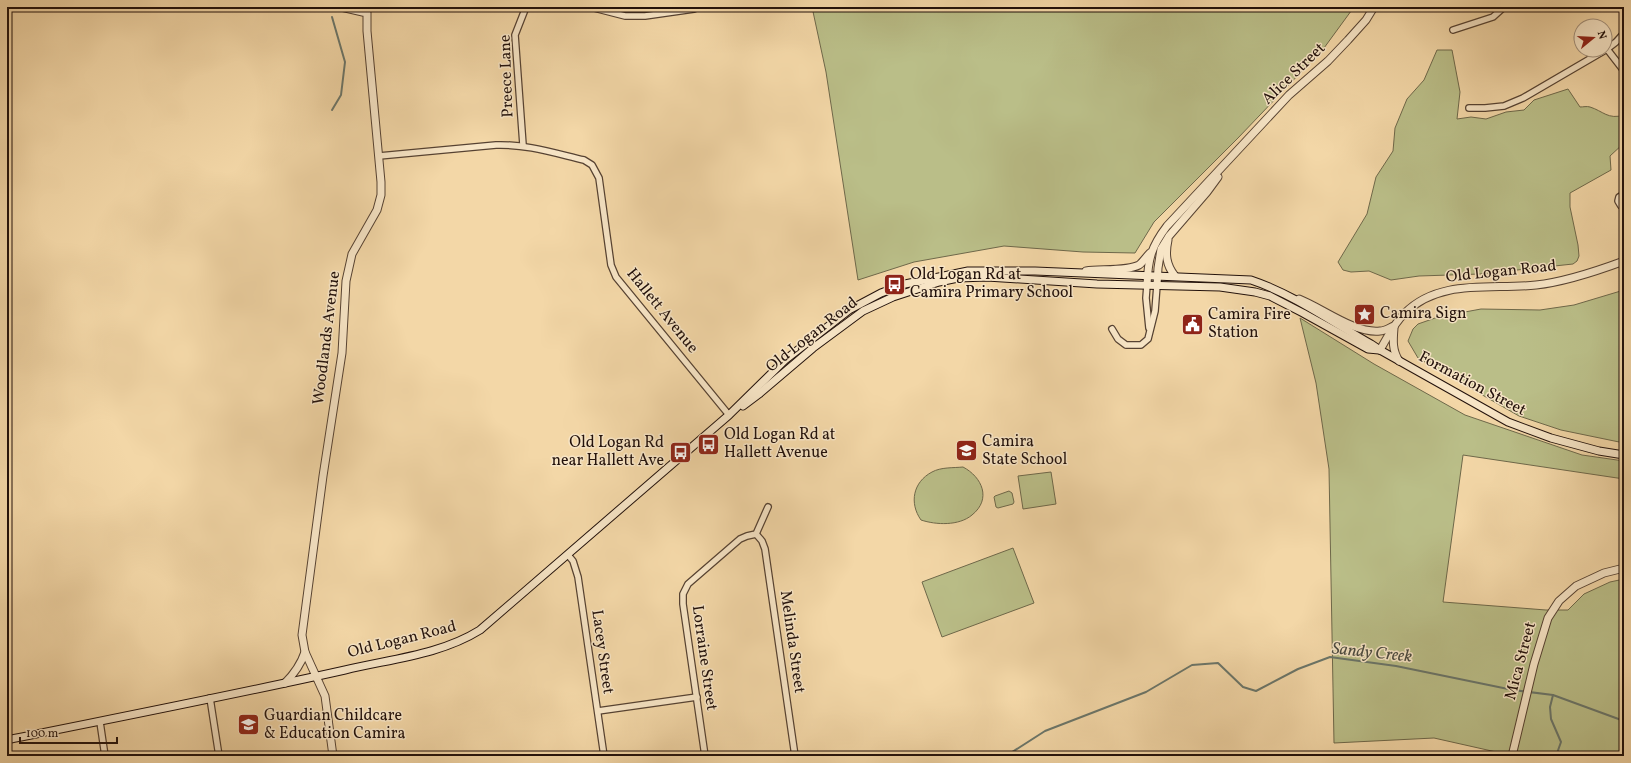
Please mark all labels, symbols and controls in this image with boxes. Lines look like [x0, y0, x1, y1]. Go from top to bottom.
north arrow [1573, 18, 1613, 58]
text: N [1593, 29, 1609, 41]
street label: Preece Lane [495, 34, 519, 118]
street label: Alice Street [1257, 38, 1331, 110]
street label: Old Logan Road [1445, 255, 1557, 289]
street label: Hallett Avenue [621, 264, 703, 358]
place label: Old Logan Rd at Camira Primary School [910, 264, 1073, 304]
street label: Woodlands Avenue [308, 270, 346, 406]
bus stop icon: Old Logan Rd at Camira Primary School [881, 271, 907, 297]
street label: Old Logan Road [761, 292, 863, 378]
place icon: Camira Sign [1352, 301, 1378, 327]
place label: Camira Sign [1380, 303, 1467, 325]
place label: Camira Fire Station [1208, 304, 1291, 344]
public building icon: Camira Fire Station [1179, 311, 1205, 337]
street label: Formation Street [1414, 346, 1530, 422]
place label: Old Logan Rd at Hallett Avenue [724, 424, 836, 464]
bus stop icon: Old Logan Rd at Hallett Avenue [696, 431, 722, 457]
place label: Camira State School [982, 431, 1067, 471]
place label: Old Logan Rd near Hallett Ave [551, 432, 664, 472]
school or university icon: Camira State School [954, 438, 980, 464]
bus stop icon: Old Logan Rd near Hallett Ave [667, 439, 693, 465]
street label: Melinda Street [774, 589, 810, 695]
street label: Lorraine Street [686, 604, 722, 712]
street label: Lacey Street [585, 608, 619, 696]
street label: Old Logan Road [345, 616, 459, 664]
street label: Mica Street [1500, 619, 1542, 702]
water label: Sandy Creek [1331, 637, 1413, 669]
place label: Guardian Childcare & Education Camira [264, 705, 405, 745]
school or university icon: Guardian Childcare & Education Camira [235, 712, 261, 738]
scale bar [20, 719, 117, 745]
text: 100 m [26, 726, 59, 742]

